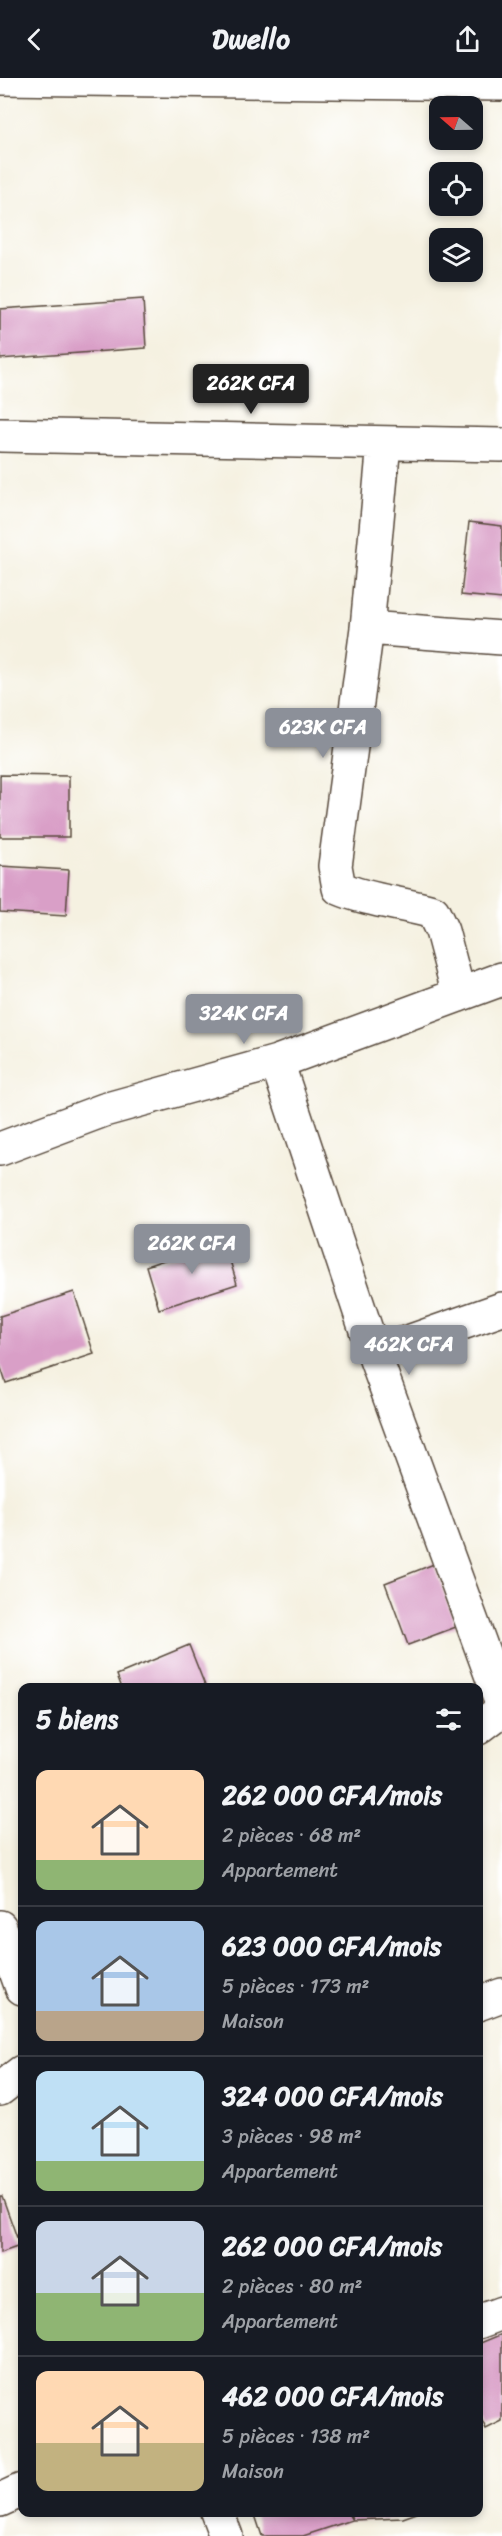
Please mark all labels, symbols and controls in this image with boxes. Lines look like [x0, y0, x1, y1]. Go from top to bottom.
text: Dwello [212, 15, 290, 63]
icon: back [18, 23, 51, 56]
icon: share [451, 23, 484, 56]
north arrow [429, 96, 483, 150]
map controls [429, 96, 483, 282]
button: locate [429, 162, 483, 216]
button: layers [429, 228, 483, 282]
pin: 262K CFA [189, 364, 313, 415]
text: 262K CFA [207, 366, 295, 401]
pin: 623K CFA [261, 708, 385, 759]
text: 623K CFA [279, 710, 367, 745]
pin: 324K CFA [182, 994, 306, 1045]
text: 324K CFA [200, 996, 288, 1031]
pin: 262K CFA [130, 1224, 254, 1275]
text: 262K CFA [148, 1226, 236, 1261]
pin: 462K CFA [347, 1325, 471, 1376]
text: 462K CFA [364, 1327, 454, 1362]
text: 5 biens [36, 1696, 118, 1742]
icon: filters [432, 1703, 465, 1736]
text: 262 000 CFA/mois [222, 1772, 442, 1818]
icon: home [84, 1794, 156, 1866]
text: 2 pièces · 68 m² [222, 1818, 361, 1853]
text: Appartement [222, 1853, 338, 1888]
text: 623 000 CFA/mois [222, 1923, 442, 1969]
icon: home [84, 1945, 156, 2017]
text: 5 pièces · 173 m² [222, 1969, 369, 2004]
text: Maison [222, 2004, 284, 2039]
text: 324 000 CFA/mois [222, 2073, 443, 2119]
icon: home [84, 2095, 156, 2167]
text: 3 pièces · 98 m² [222, 2119, 362, 2154]
text: Appartement [222, 2154, 338, 2189]
text: 262 000 CFA/mois [222, 2223, 442, 2269]
icon: home [84, 2245, 156, 2317]
text: 2 pièces · 80 m² [222, 2269, 362, 2304]
text: Appartement [222, 2304, 338, 2339]
text: 462 000 CFA/mois [222, 2373, 444, 2419]
icon: home [84, 2395, 156, 2467]
text: 5 pièces · 138 m² [222, 2419, 370, 2454]
text: Maison [222, 2454, 284, 2489]

